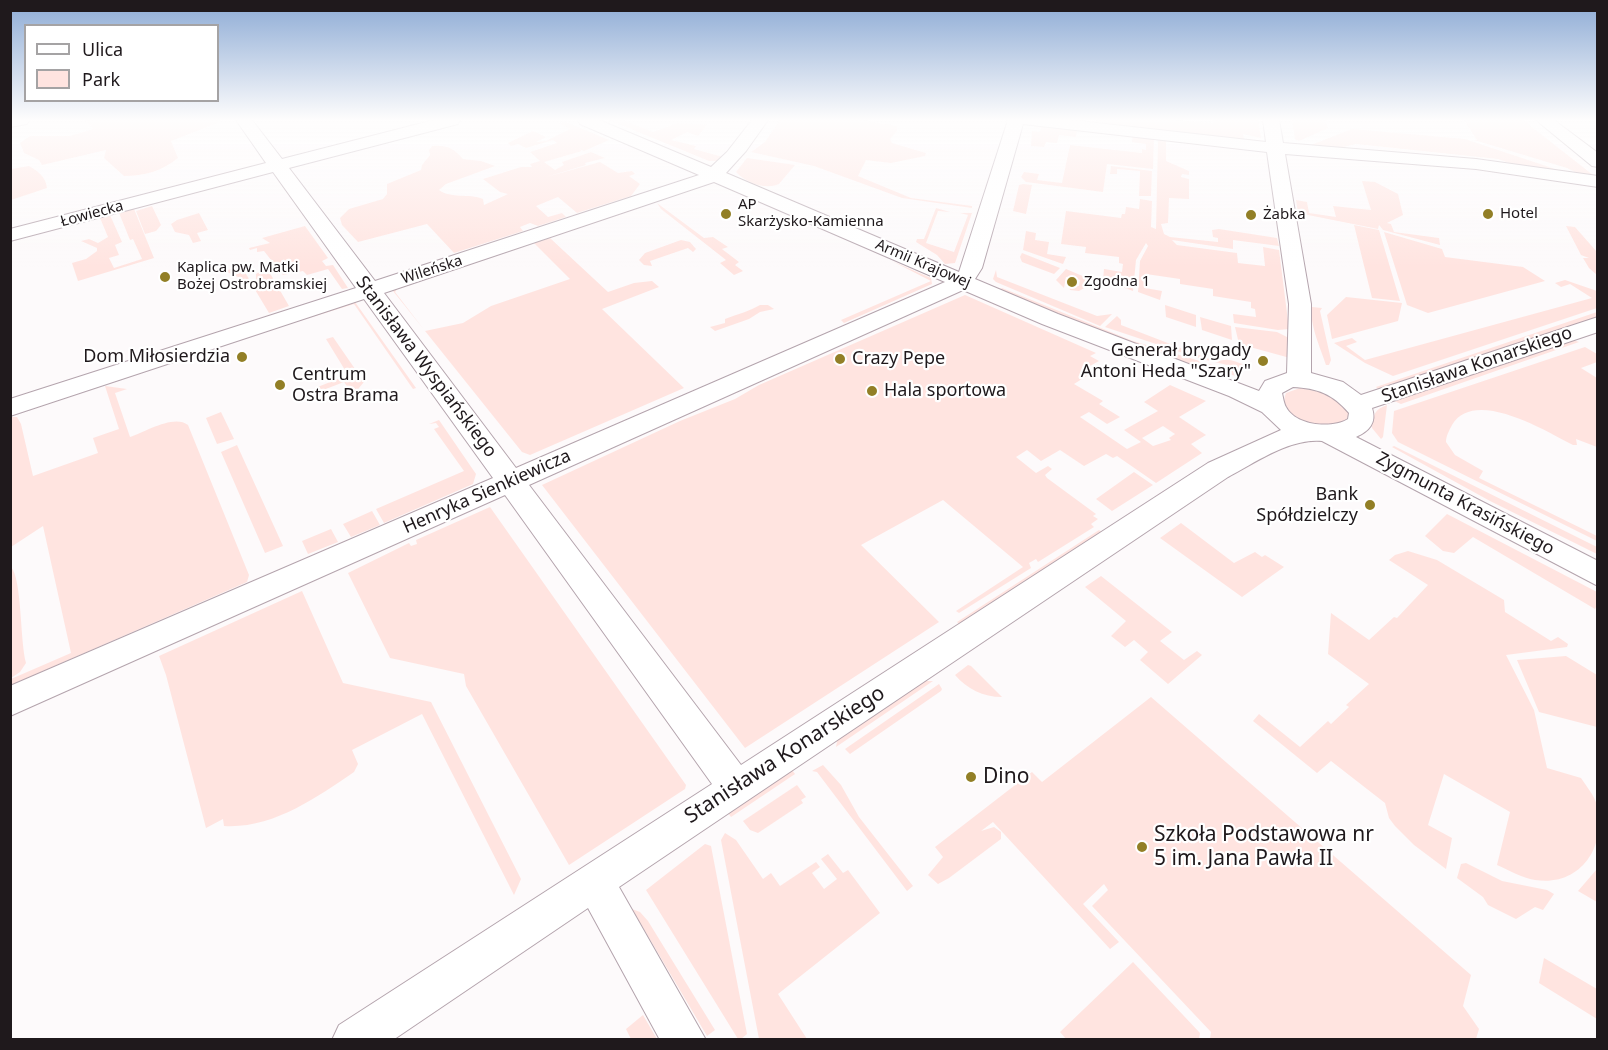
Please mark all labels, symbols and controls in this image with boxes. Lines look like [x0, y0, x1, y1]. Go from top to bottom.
legend [24, 24, 219, 102]
text: Ulica [82, 37, 123, 61]
text: Park [82, 67, 120, 91]
place label: AP Skarżysko-Kamienna [738, 196, 884, 231]
street label: Łowiecka [59, 197, 125, 231]
place label: Hotel [1500, 205, 1538, 223]
place label: Żabka [1263, 206, 1306, 224]
marker: AP Skarżysko-Kamienna [719, 207, 733, 221]
marker: Hotel [1481, 207, 1495, 221]
marker: Żabka [1244, 208, 1258, 222]
street label: Armii Krajowej [873, 236, 973, 292]
street label: Wileńska [399, 252, 465, 288]
place label: Kaplica pw. Matki Bożej Ostrobramskiej [177, 259, 327, 294]
marker: Kaplica pw. Matki Bożej Ostrobramskiej [158, 270, 172, 284]
street label: Stanisława Wyspiańskiego [351, 272, 501, 462]
place label: Zgodna 1 [1084, 273, 1150, 291]
marker: Zgodna 1 [1065, 275, 1079, 289]
street label: Stanisława Konarskiego [1379, 322, 1575, 408]
place label: Generał brygady Antoni Heda "Szary" [1081, 340, 1251, 382]
place label: Dom Miłosierdzia [83, 346, 230, 368]
place label: Crazy Pepe [852, 348, 945, 370]
marker: Dom Miłosierdzia [235, 350, 249, 364]
marker: Crazy Pepe [833, 352, 847, 366]
marker: Generał brygady Antoni Heda "Szary" [1256, 354, 1270, 368]
place label: Centrum Ostra Brama [292, 364, 399, 406]
marker: Centrum Ostra Brama [273, 378, 287, 392]
place label: Hala sportowa [884, 380, 1006, 402]
marker: Hala sportowa [865, 384, 879, 398]
street label: Henryka Sienkiewicza [400, 445, 574, 539]
street label: Zygmunta Krasińskiego [1372, 448, 1558, 560]
place label: Bank Spółdzielczy [1256, 484, 1358, 526]
marker: Bank Spółdzielczy [1363, 498, 1377, 512]
street label: Stanisława Konarskiego [680, 681, 890, 829]
place label: Dino [983, 764, 1029, 790]
marker: Dino [964, 770, 978, 784]
place label: Szkoła Podstawowa nr 5 im. Jana Pawła II [1154, 822, 1374, 872]
marker: Szkoła Podstawowa nr 5 im. Jana Pawła II [1135, 840, 1149, 854]

